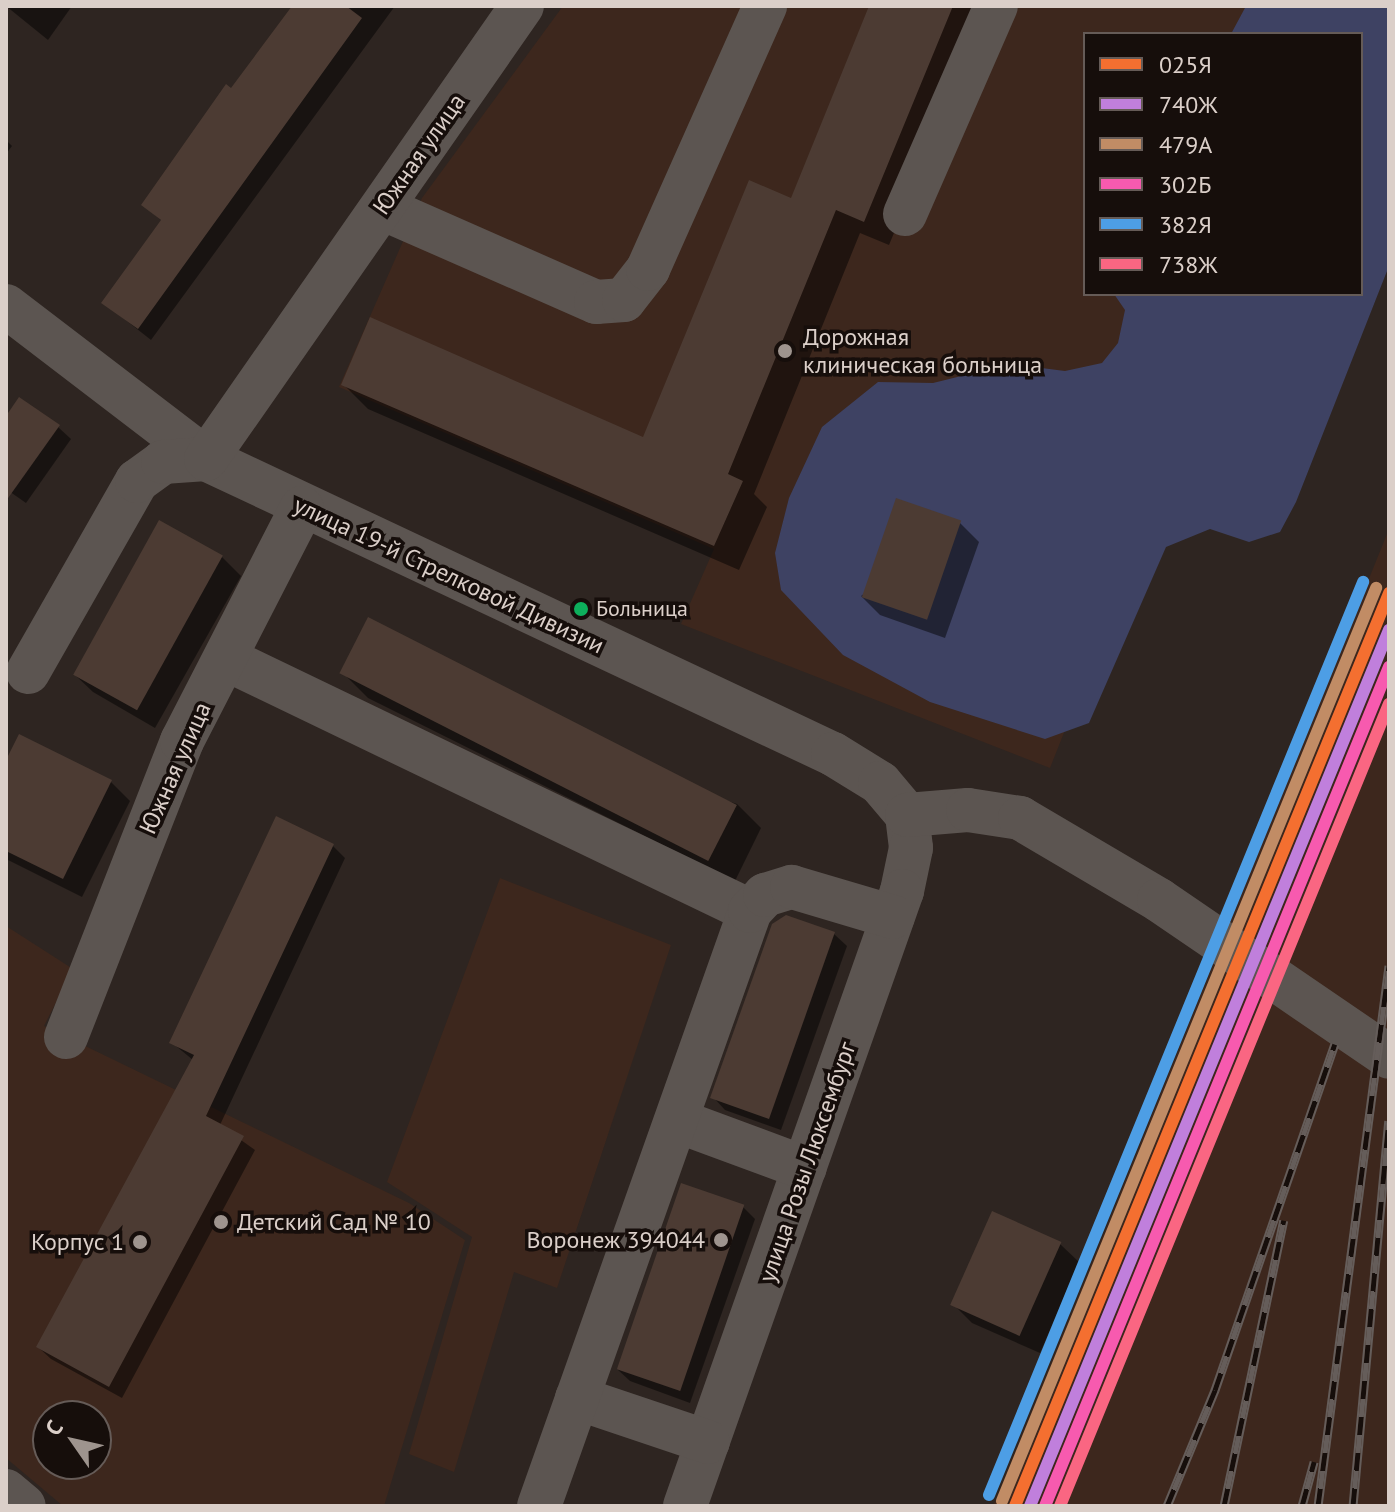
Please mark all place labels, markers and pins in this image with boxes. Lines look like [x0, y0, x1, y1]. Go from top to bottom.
place label: Дорожная клиническая больница [803, 323, 1042, 379]
marker: Дорожная клиническая больница [774, 340, 796, 362]
place label: Больница [596, 596, 688, 622]
marker: Больница [573, 601, 589, 617]
place label: Детский Сад № 10 [237, 1208, 431, 1236]
marker: Детский Сад № 10 [212, 1213, 230, 1231]
place label: Воронеж 394044 [527, 1226, 705, 1254]
place label: Корпус 1 [31, 1228, 124, 1256]
marker: Воронеж 394044 [712, 1231, 730, 1249]
marker: Корпус 1 [131, 1233, 149, 1251]

